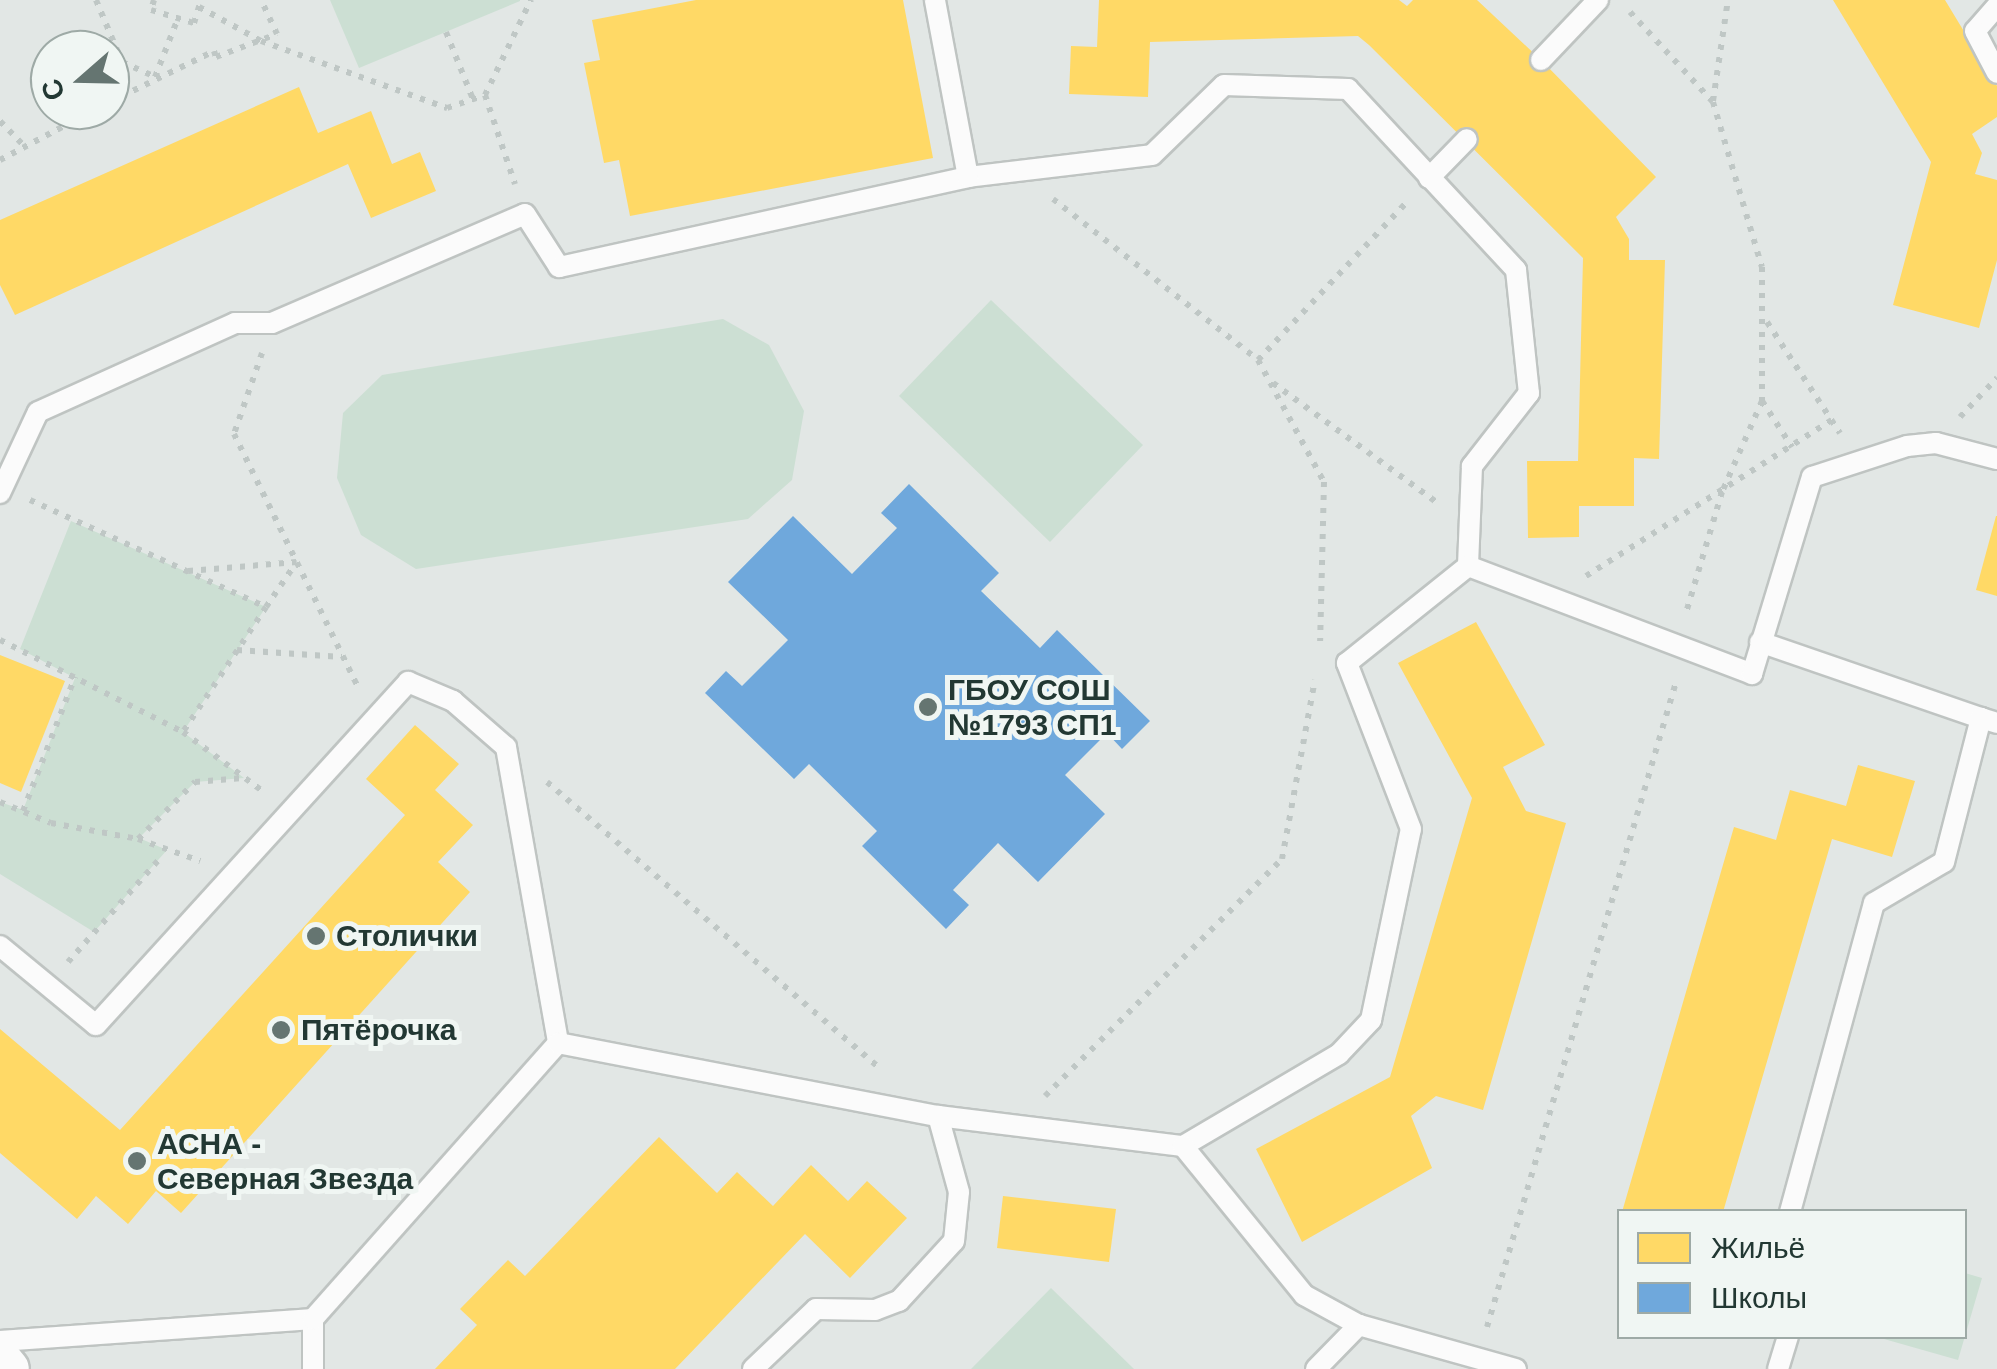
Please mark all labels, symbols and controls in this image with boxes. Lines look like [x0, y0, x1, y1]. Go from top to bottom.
north arrow [30, 30, 130, 130]
text: С [35, 75, 71, 105]
place label: ГБОУ СОШ №1793 СП1 [948, 672, 1116, 742]
marker: ГБОУ СОШ №1793 СП1 [917, 696, 939, 718]
place label: Столички [336, 918, 478, 954]
marker: Столички [305, 925, 327, 947]
place label: Пятёрочка [301, 1012, 456, 1048]
marker: Пятёрочка [270, 1019, 292, 1041]
place label: АСНА - Северная Звезда [157, 1126, 413, 1196]
marker: АСНА - Северная Звезда [126, 1150, 148, 1172]
legend [1617, 1209, 1967, 1339]
text: Жильё [1711, 1231, 1805, 1264]
text: Школы [1711, 1281, 1807, 1314]

